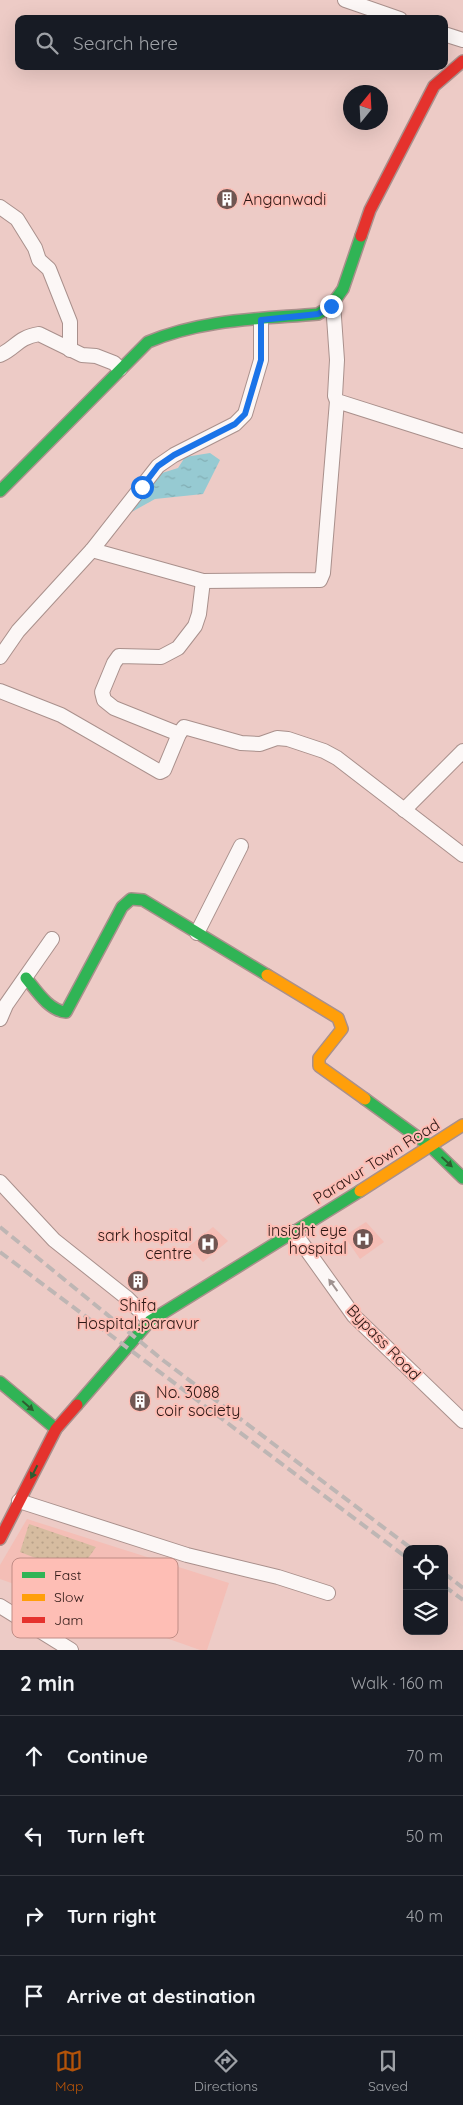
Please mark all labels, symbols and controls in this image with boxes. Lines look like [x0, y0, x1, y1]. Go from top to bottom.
search box [15, 15, 448, 70]
icon: search [33, 29, 61, 57]
text: Search here [73, 31, 178, 55]
north arrow [343, 85, 388, 130]
building icon: Anganwadi [215, 187, 239, 211]
place label: Anganwadi [243, 189, 326, 209]
route end [320, 295, 343, 318]
route start [131, 476, 154, 499]
street label: Paravur Town Road [309, 1114, 443, 1208]
one-way arrow [440, 1156, 452, 1168]
place label: insight eye hospital [268, 1220, 347, 1258]
place label: sark hospital centre [97, 1225, 192, 1263]
hospital icon: insight eye hospital [351, 1227, 375, 1251]
hospital icon: sark hospital centre [196, 1232, 220, 1256]
building icon: Shifa Hospital,paravur [126, 1269, 150, 1293]
one-way arrow [328, 1279, 338, 1292]
place label: Shifa Hospital,paravur [77, 1295, 199, 1333]
street label: Bypass Road [343, 1300, 425, 1384]
place label: No. 3088 coir society [156, 1382, 240, 1420]
building icon: No. 3088 coir society [128, 1389, 152, 1413]
one-way arrow [21, 1400, 34, 1411]
one-way arrow [30, 1465, 38, 1480]
map controls [403, 1545, 448, 1635]
button: locate [403, 1545, 448, 1590]
legend [12, 1558, 178, 1638]
text: Fast [54, 1566, 82, 1584]
text: Slow [54, 1588, 84, 1606]
button: layers [403, 1590, 448, 1635]
text: Jam [54, 1611, 83, 1629]
text: 2 min [20, 1670, 75, 1696]
text: Walk · 160 m [351, 1673, 443, 1693]
icon: ahead [20, 1742, 48, 1770]
text: Continue [67, 1744, 148, 1768]
text: 70 m [406, 1746, 443, 1766]
icon: left [20, 1822, 48, 1850]
text: Turn left [67, 1824, 145, 1848]
text: 50 m [406, 1826, 443, 1846]
icon: right [20, 1902, 48, 1930]
text: Turn right [67, 1904, 156, 1928]
text: 40 m [406, 1906, 443, 1926]
icon: arrive [20, 1982, 48, 2010]
text: Arrive at destination [67, 1984, 256, 2008]
tab: Map [55, 2047, 84, 2095]
tab: Directions [194, 2047, 258, 2095]
tab: Saved [368, 2047, 408, 2095]

